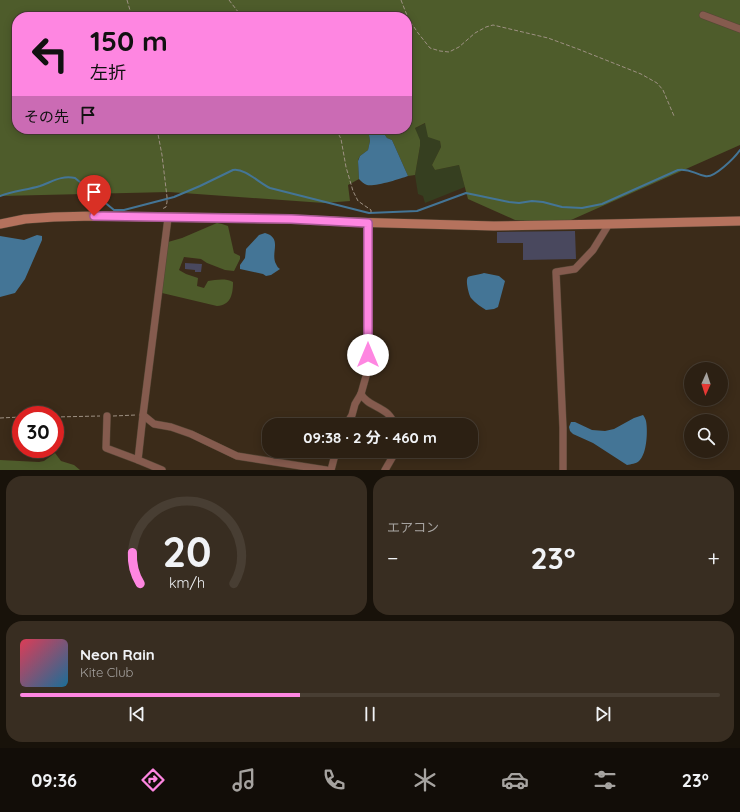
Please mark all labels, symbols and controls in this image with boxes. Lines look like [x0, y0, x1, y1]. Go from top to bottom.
text: 150 m [90, 23, 168, 58]
icon: left [24, 28, 76, 80]
text: 左折 [90, 61, 126, 84]
icon: arrive [77, 104, 99, 126]
text: その先 [24, 107, 69, 126]
pin [77, 175, 111, 216]
icon: arrive [83, 181, 105, 203]
position arrow [347, 334, 389, 376]
north arrow [684, 362, 728, 406]
map controls [684, 362, 728, 458]
speed limit sign: 30 [12, 406, 64, 458]
button: search [684, 414, 728, 458]
text: 09:38 · 2 分 · 460 m [303, 428, 437, 447]
text: エアコン [387, 519, 439, 535]
text: 20 [162, 524, 211, 576]
text: 23° [531, 539, 576, 577]
text: − [387, 544, 398, 572]
text: + [708, 544, 720, 572]
text: km/h [168, 573, 205, 591]
text: Neon Rain [80, 645, 155, 664]
text: Kite Club [80, 664, 133, 680]
icon: previous [126, 703, 148, 725]
icon: pause [359, 703, 381, 725]
icon: next [592, 703, 614, 725]
icon: directions [139, 766, 167, 794]
icon: music [230, 766, 258, 794]
icon: phone [320, 766, 348, 794]
icon: climate [411, 766, 439, 794]
icon: car [501, 766, 529, 794]
icon: filters [591, 766, 619, 794]
text: 09:36 [31, 769, 77, 792]
text: 23° [682, 769, 709, 792]

